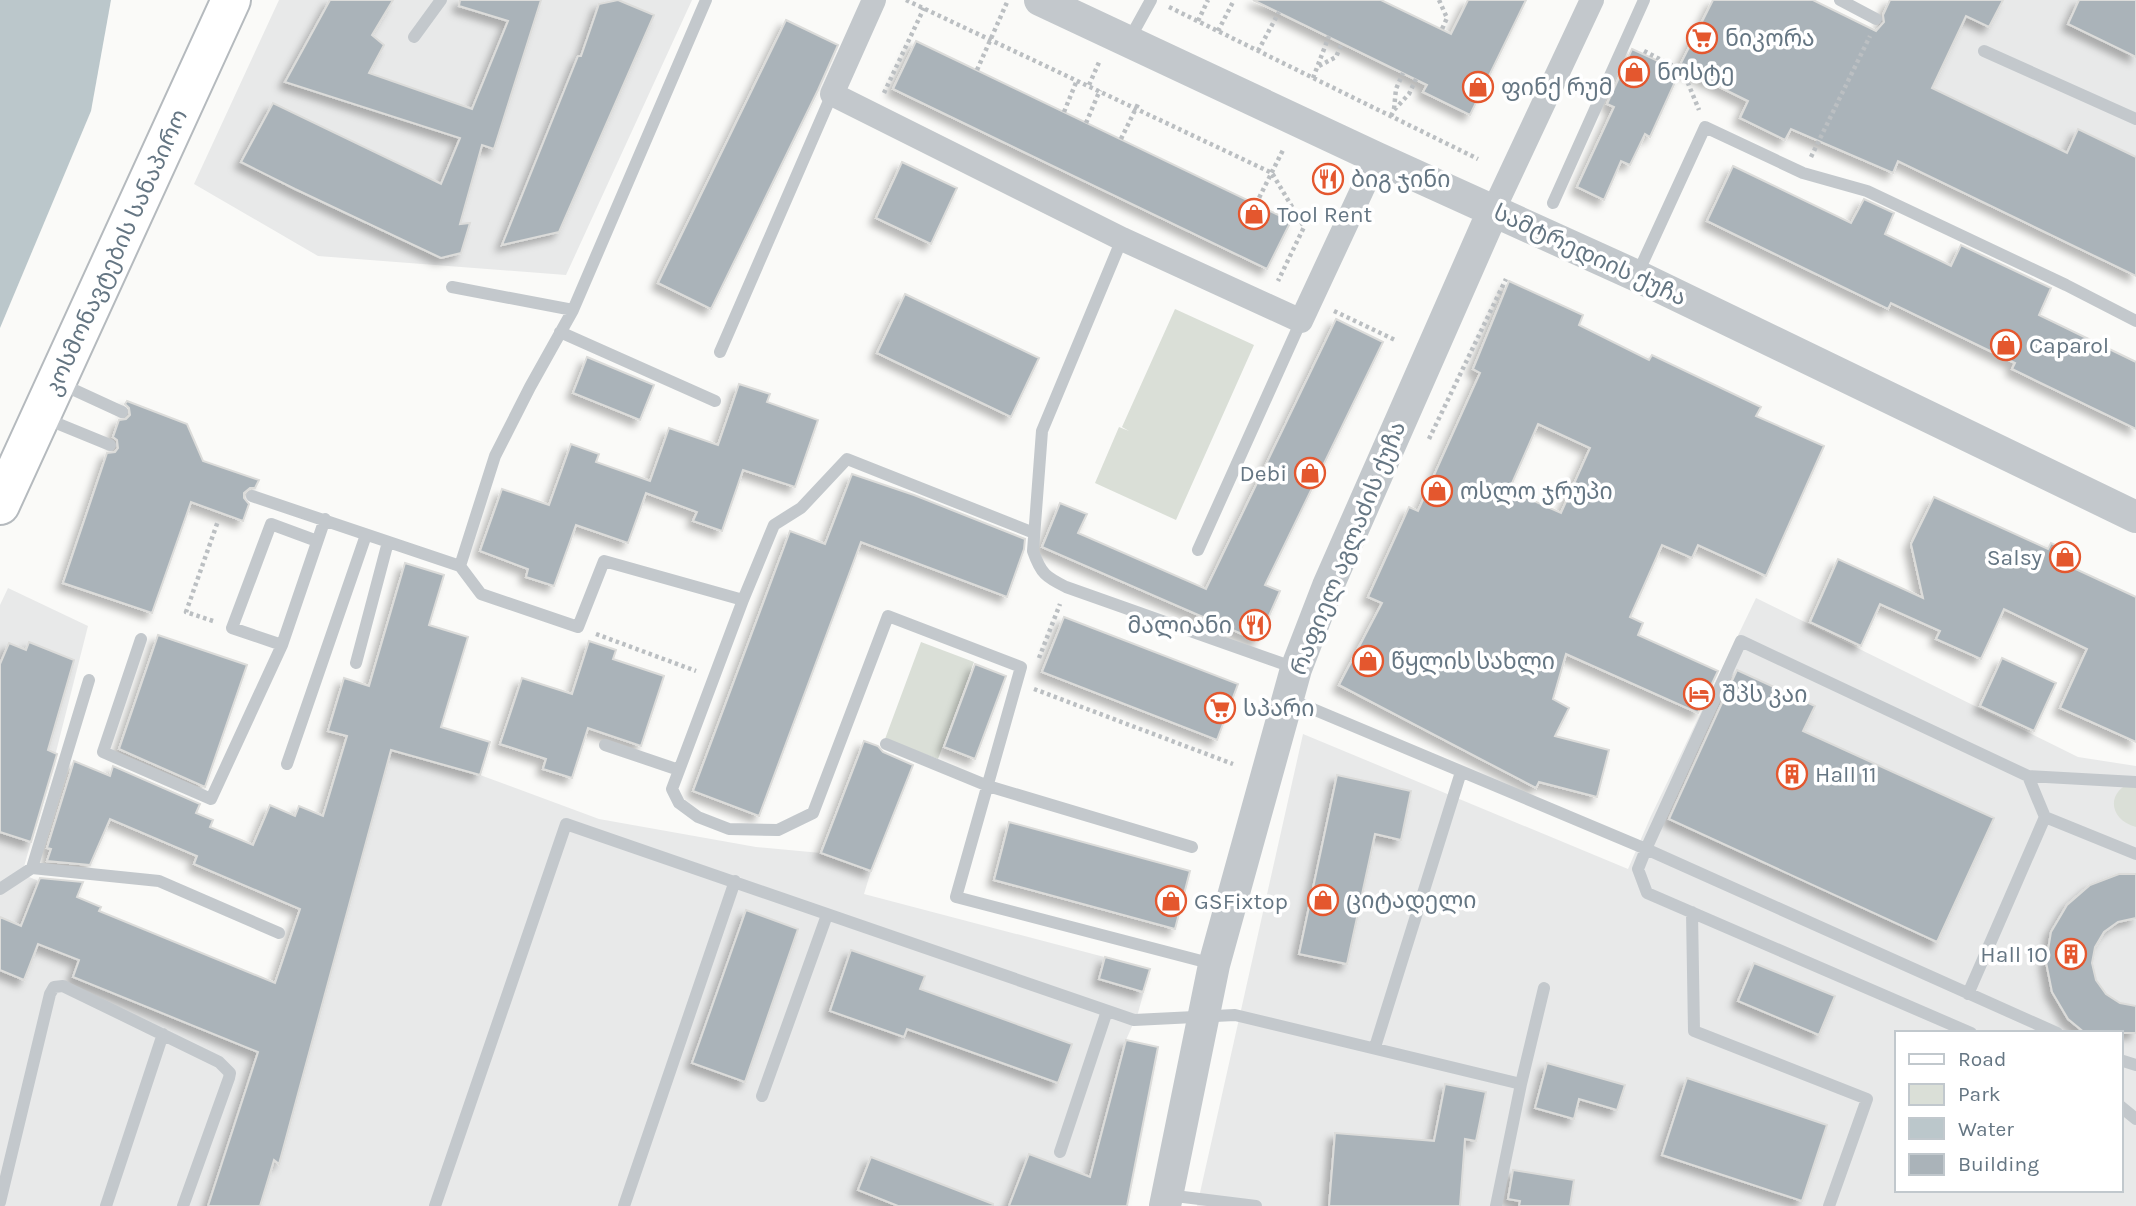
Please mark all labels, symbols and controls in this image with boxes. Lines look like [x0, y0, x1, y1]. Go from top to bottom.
supermarket icon: ნიკორა [1685, 21, 1719, 55]
place label: ნიკორა [1725, 25, 1815, 52]
shop icon: ნოსტე [1617, 55, 1651, 89]
place label: ნოსტე [1657, 59, 1735, 86]
shop icon: ფინქ რუმ [1461, 70, 1495, 104]
place label: ფინქ რუმ [1501, 74, 1613, 101]
street label: კოსმონავტების სანაპირო [39, 105, 193, 400]
restaurant icon: ბიგ ჯინი [1311, 162, 1345, 196]
place label: ბიგ ჯინი [1351, 166, 1450, 193]
shop icon: Tool Rent [1237, 197, 1271, 231]
street label: სამტრედიის ქუჩა [1489, 199, 1691, 311]
place label: Tool Rent [1277, 201, 1373, 228]
shop icon: Caparol [1989, 328, 2023, 362]
place label: Caparol [2029, 332, 2109, 359]
street label: რაფიელ აგლაძის ქუჩა [1285, 417, 1411, 679]
shop icon: Debi [1293, 456, 1327, 490]
place label: Debi [1240, 460, 1287, 487]
shop icon: ოსლო ჯრუპი [1420, 474, 1454, 508]
place label: ოსლო ჯრუპი [1460, 478, 1613, 505]
shop icon: Salsy [2048, 540, 2082, 574]
place label: Salsy [1987, 544, 2042, 571]
restaurant icon: მალიანი [1238, 608, 1272, 642]
place label: მალიანი [1127, 612, 1232, 639]
shop icon: წყლის სახლი [1351, 644, 1385, 678]
place label: წყლის სახლი [1391, 648, 1555, 675]
hotel icon: შპს კაი [1682, 677, 1716, 711]
place label: შპს კაი [1722, 681, 1807, 708]
supermarket icon: სპარი [1203, 691, 1237, 725]
place label: სპარი [1243, 695, 1314, 722]
building icon: Hall 11 [1775, 757, 1809, 791]
place label: Hall 11 [1815, 761, 1877, 788]
shop icon: ციტადელი [1306, 883, 1340, 917]
shop icon: GSFixtop [1154, 884, 1188, 918]
place label: ციტადელი [1346, 887, 1477, 914]
place label: GSFixtop [1194, 888, 1288, 915]
building icon: Hall 10 [2054, 937, 2088, 971]
place label: Hall 10 [1980, 941, 2048, 968]
legend [1895, 1031, 2122, 1192]
text: Road [1958, 1047, 2006, 1071]
text: Park [1958, 1082, 2001, 1106]
text: Water [1958, 1117, 2014, 1141]
text: Building [1958, 1152, 2039, 1176]

